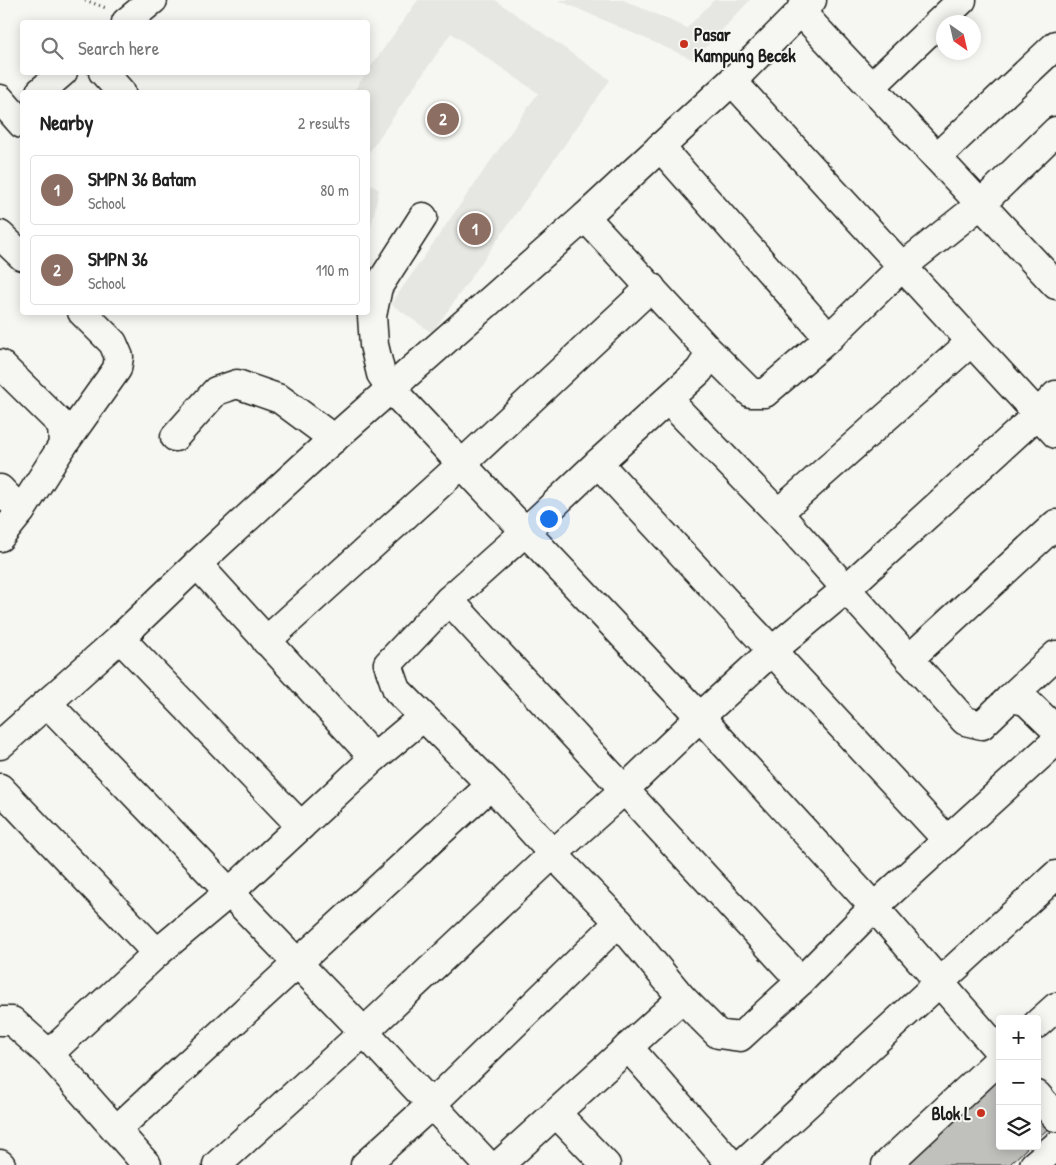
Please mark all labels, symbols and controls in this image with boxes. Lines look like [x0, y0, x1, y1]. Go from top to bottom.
north arrow [936, 15, 981, 60]
search box [20, 20, 370, 75]
place label: Pasar Kampung Becek [694, 22, 796, 69]
icon: search [38, 34, 66, 62]
text: Search here [78, 35, 159, 61]
marker: Pasar Kampung Becek [678, 38, 690, 50]
pin: 2 [427, 100, 459, 138]
text: Nearby [40, 108, 93, 137]
text: 2 results [298, 112, 350, 134]
text: SMPN 36 Batam [88, 166, 196, 192]
text: 1 [54, 179, 60, 201]
text: 80 m [320, 179, 349, 201]
text: School [88, 192, 125, 214]
pin: 1 [459, 210, 491, 248]
text: SMPN 36 [88, 246, 148, 272]
text: 2 [53, 259, 61, 281]
text: 110 m [316, 259, 349, 281]
text: School [88, 272, 125, 294]
your location [536, 506, 562, 532]
map controls [996, 1015, 1041, 1150]
button: + [996, 1015, 1041, 1060]
button: − [996, 1060, 1041, 1105]
place label: Blok L [932, 1101, 971, 1126]
button: layers [996, 1105, 1041, 1150]
marker: Blok L [975, 1107, 987, 1119]

